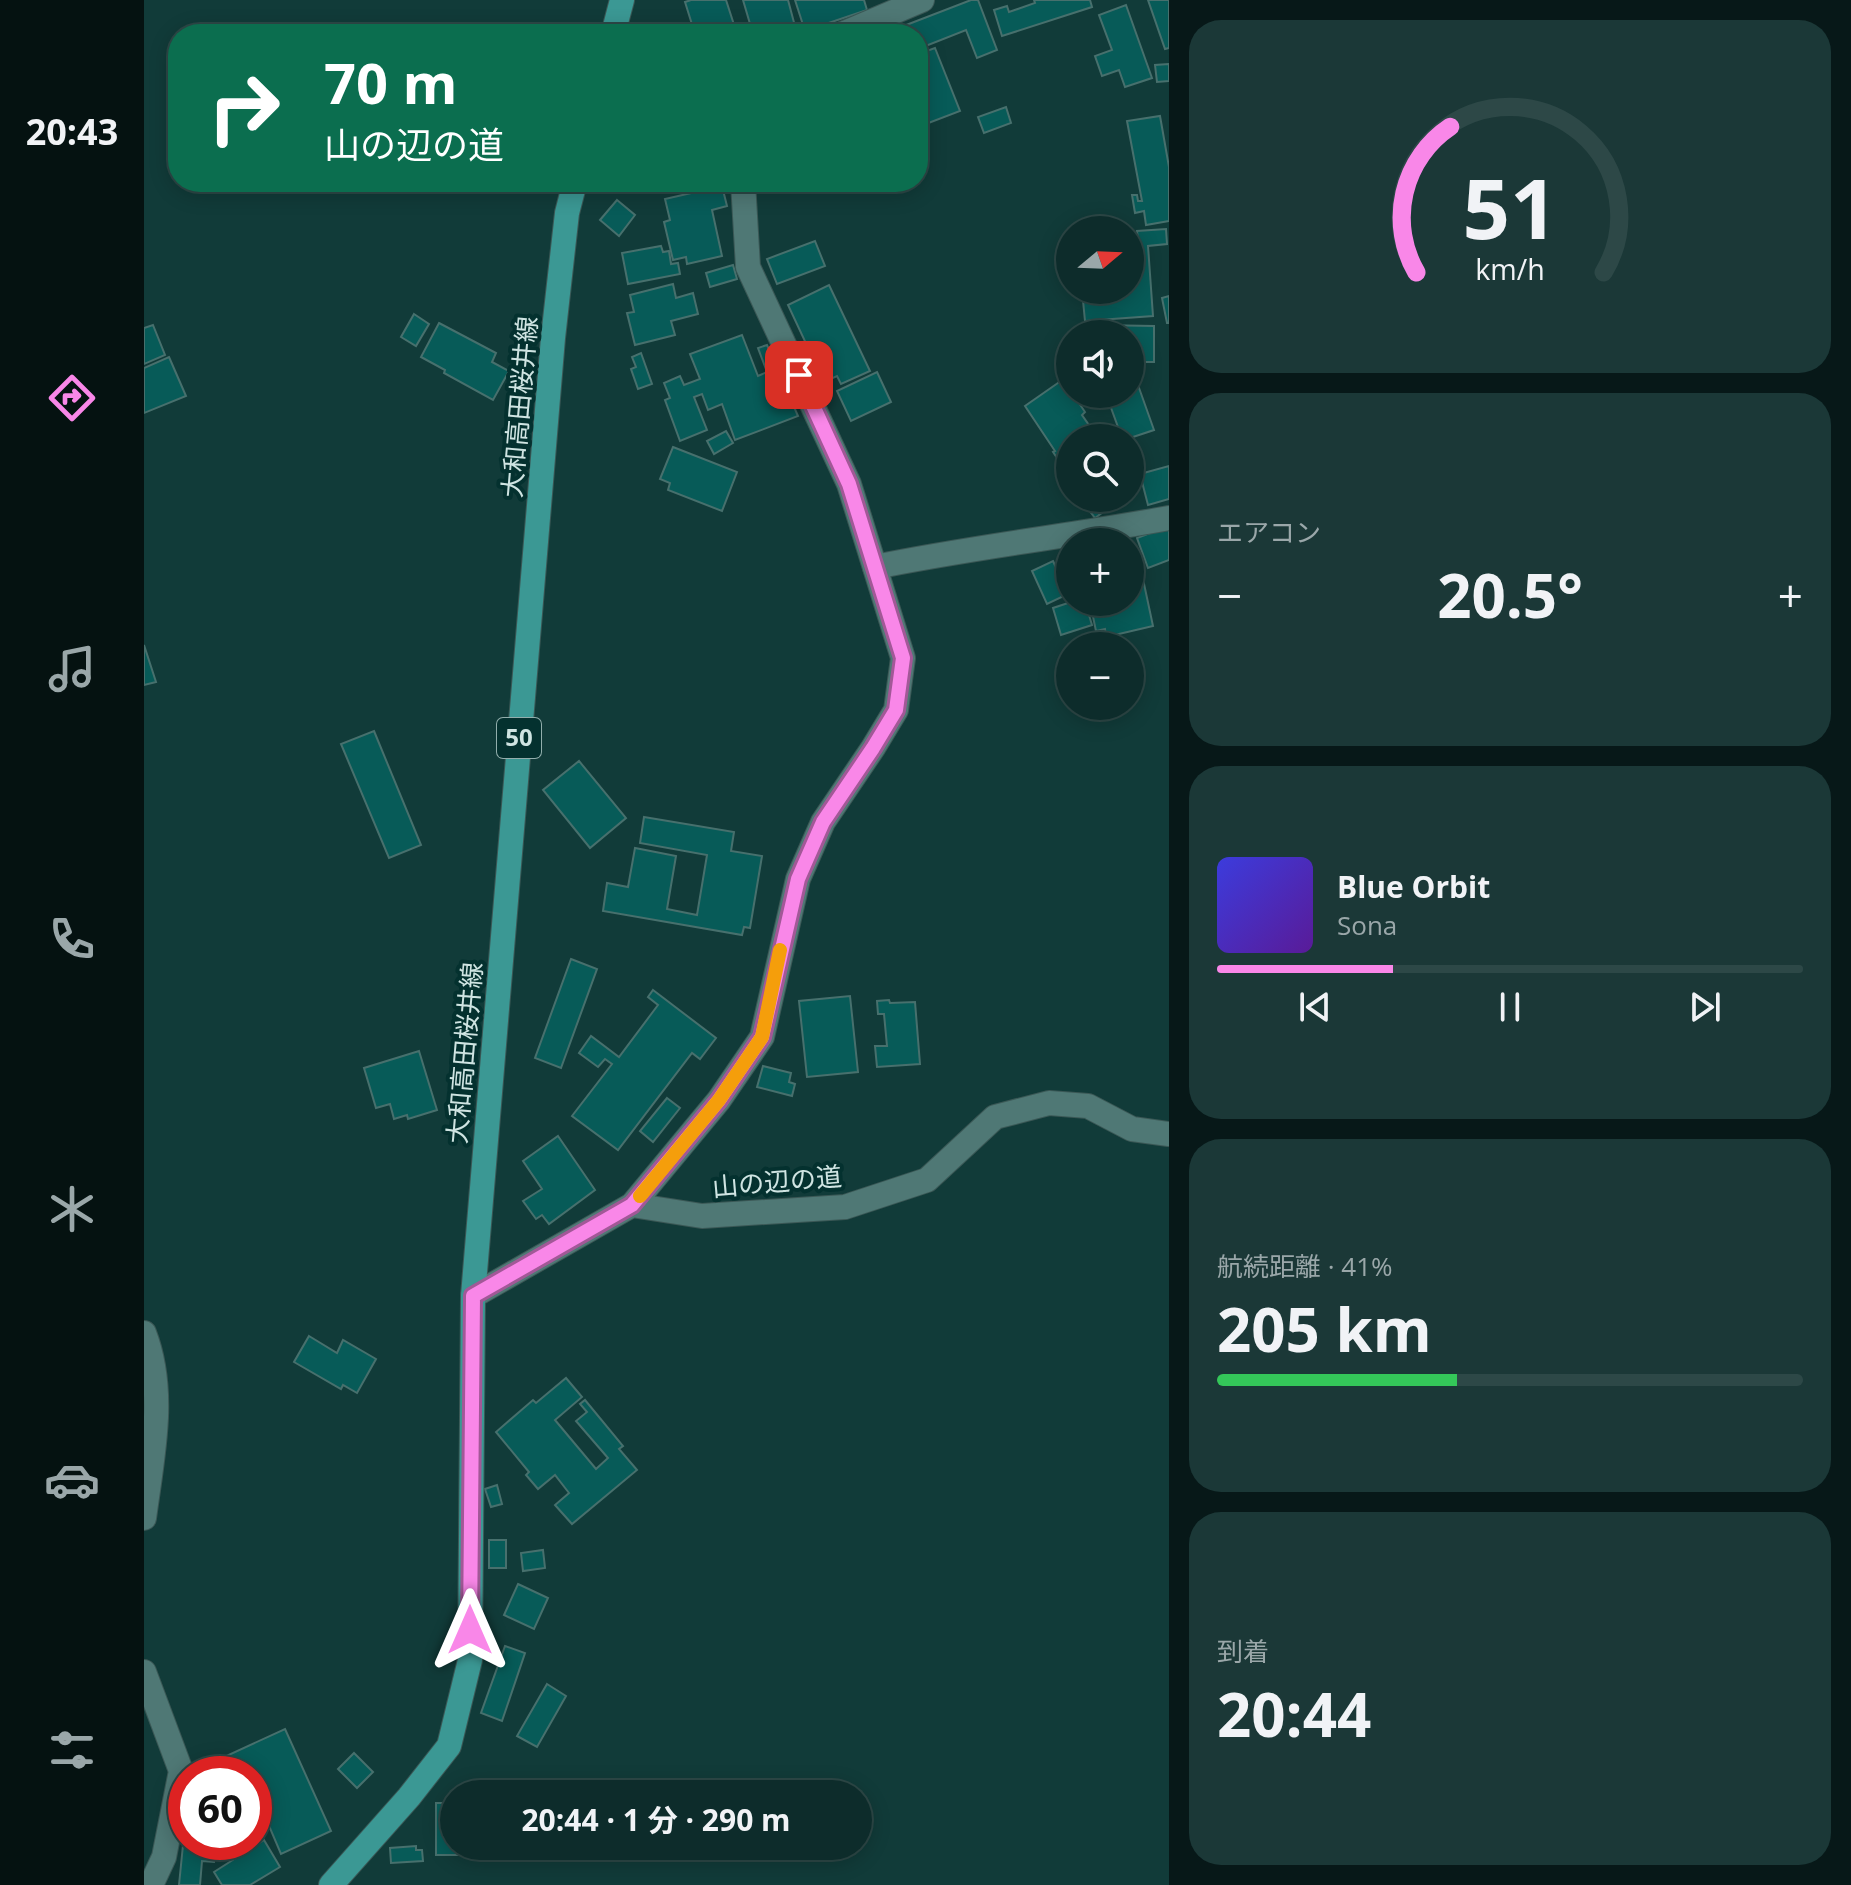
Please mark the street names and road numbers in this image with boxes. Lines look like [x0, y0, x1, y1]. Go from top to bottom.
street label: 大和高田桜井線 [493, 315, 545, 499]
road number: 50 [497, 718, 541, 758]
street label: 大和高田桜井線 [438, 961, 490, 1145]
street label: 山の辺の道 [711, 1157, 843, 1205]

